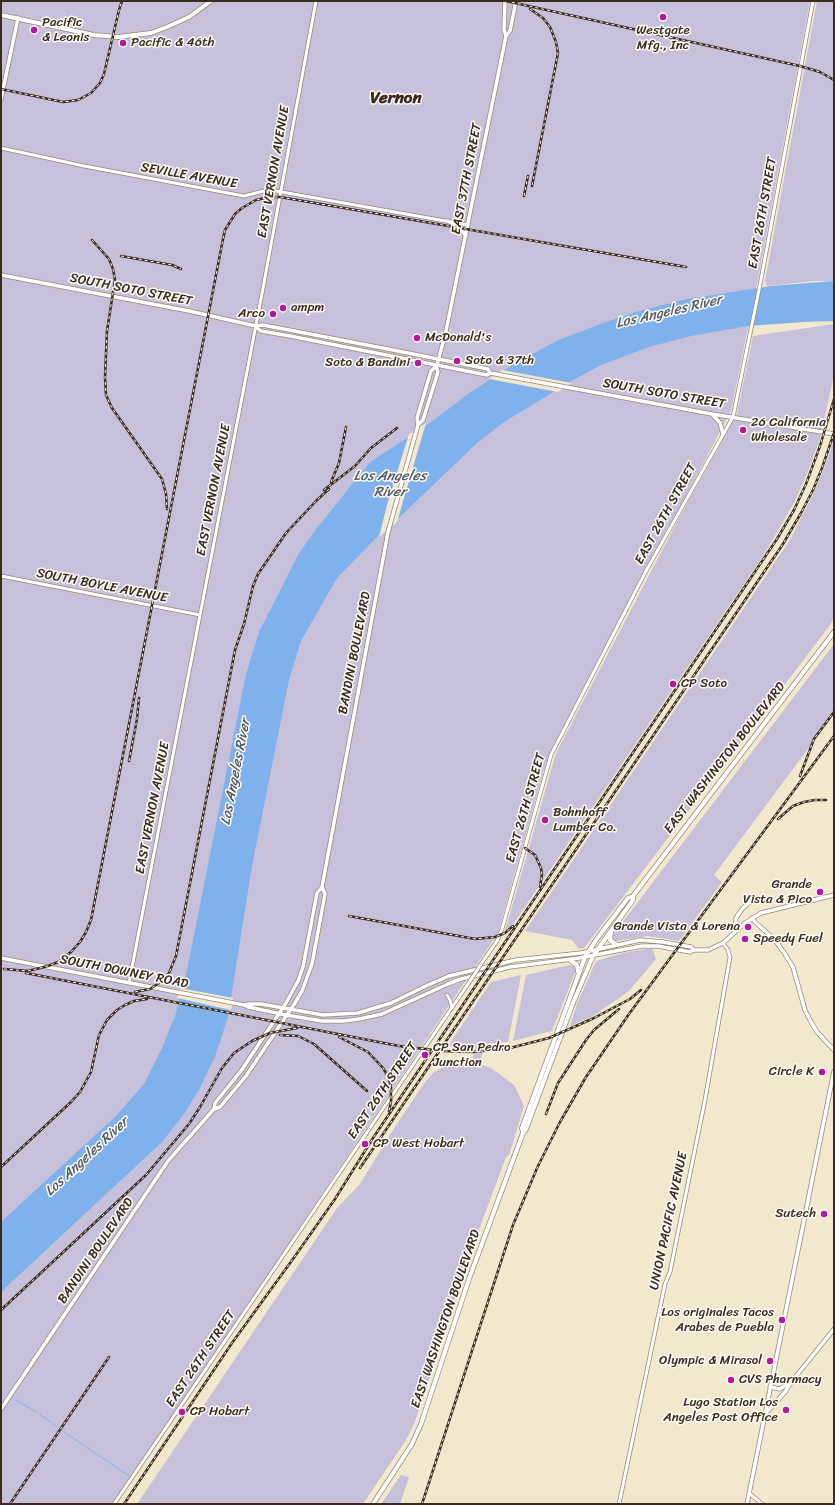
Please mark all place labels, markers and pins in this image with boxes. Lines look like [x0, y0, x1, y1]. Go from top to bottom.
marker: Westgate Mfg., Inc [658, 12, 668, 22]
place label: Pacific & Leonis [42, 15, 89, 46]
place label: Westgate Mfg., Inc [636, 23, 690, 54]
marker: Pacific & Leonis [29, 25, 39, 35]
place label: Pacific & 46th [131, 35, 215, 51]
marker: Pacific & 46th [118, 38, 128, 48]
place label: ampm [291, 300, 324, 316]
marker: ampm [278, 303, 288, 313]
place label: Arco [238, 306, 265, 322]
marker: Arco [268, 309, 278, 319]
place label: McDonald's [425, 330, 491, 346]
marker: McDonald's [412, 333, 422, 343]
place label: Soto & 37th [465, 353, 534, 369]
place label: Soto & Bandini [325, 355, 410, 371]
marker: Soto & 37th [452, 356, 462, 366]
marker: Soto & Bandini [413, 358, 423, 368]
place label: 26 California Wholesale [751, 415, 826, 446]
marker: 26 California Wholesale [738, 425, 748, 435]
place label: CP Soto [681, 676, 727, 692]
marker: CP Soto [668, 679, 678, 689]
place label: Bohnhoff Lumber Co. [553, 805, 617, 836]
marker: Bohnhoff Lumber Co. [540, 815, 550, 825]
place label: Grande Vista & Pico [743, 877, 812, 908]
marker: Grande Vista & Pico [815, 887, 825, 897]
place label: Grande Vista & Lorena [613, 919, 740, 935]
marker: Grande Vista & Lorena [743, 922, 753, 932]
place label: Speedy Fuel [753, 931, 823, 947]
marker: Speedy Fuel [740, 934, 750, 944]
place label: CP San Pedro Junction [433, 1040, 511, 1071]
marker: CP San Pedro Junction [420, 1050, 430, 1060]
place label: Circle K [769, 1064, 814, 1080]
marker: Circle K [817, 1067, 827, 1077]
place label: CP West Hobart [373, 1136, 464, 1152]
marker: CP West Hobart [360, 1139, 370, 1149]
place label: Sutech [775, 1206, 816, 1222]
marker: Sutech [819, 1209, 829, 1219]
place label: Los originales Tacos Arabes de Puebla [661, 1305, 774, 1336]
marker: Los originales Tacos Arabes de Puebla [777, 1315, 787, 1325]
place label: Olympic & Mirasol [659, 1353, 762, 1369]
marker: Olympic & Mirasol [765, 1356, 775, 1366]
place label: CVS Pharmacy [739, 1372, 821, 1388]
marker: CVS Pharmacy [726, 1375, 736, 1385]
place label: Lugo Station Los Angeles Post Office [663, 1395, 778, 1426]
place label: CP Hobart [190, 1404, 249, 1420]
marker: Lugo Station Los Angeles Post Office [781, 1405, 791, 1415]
marker: CP Hobart [177, 1407, 187, 1417]

